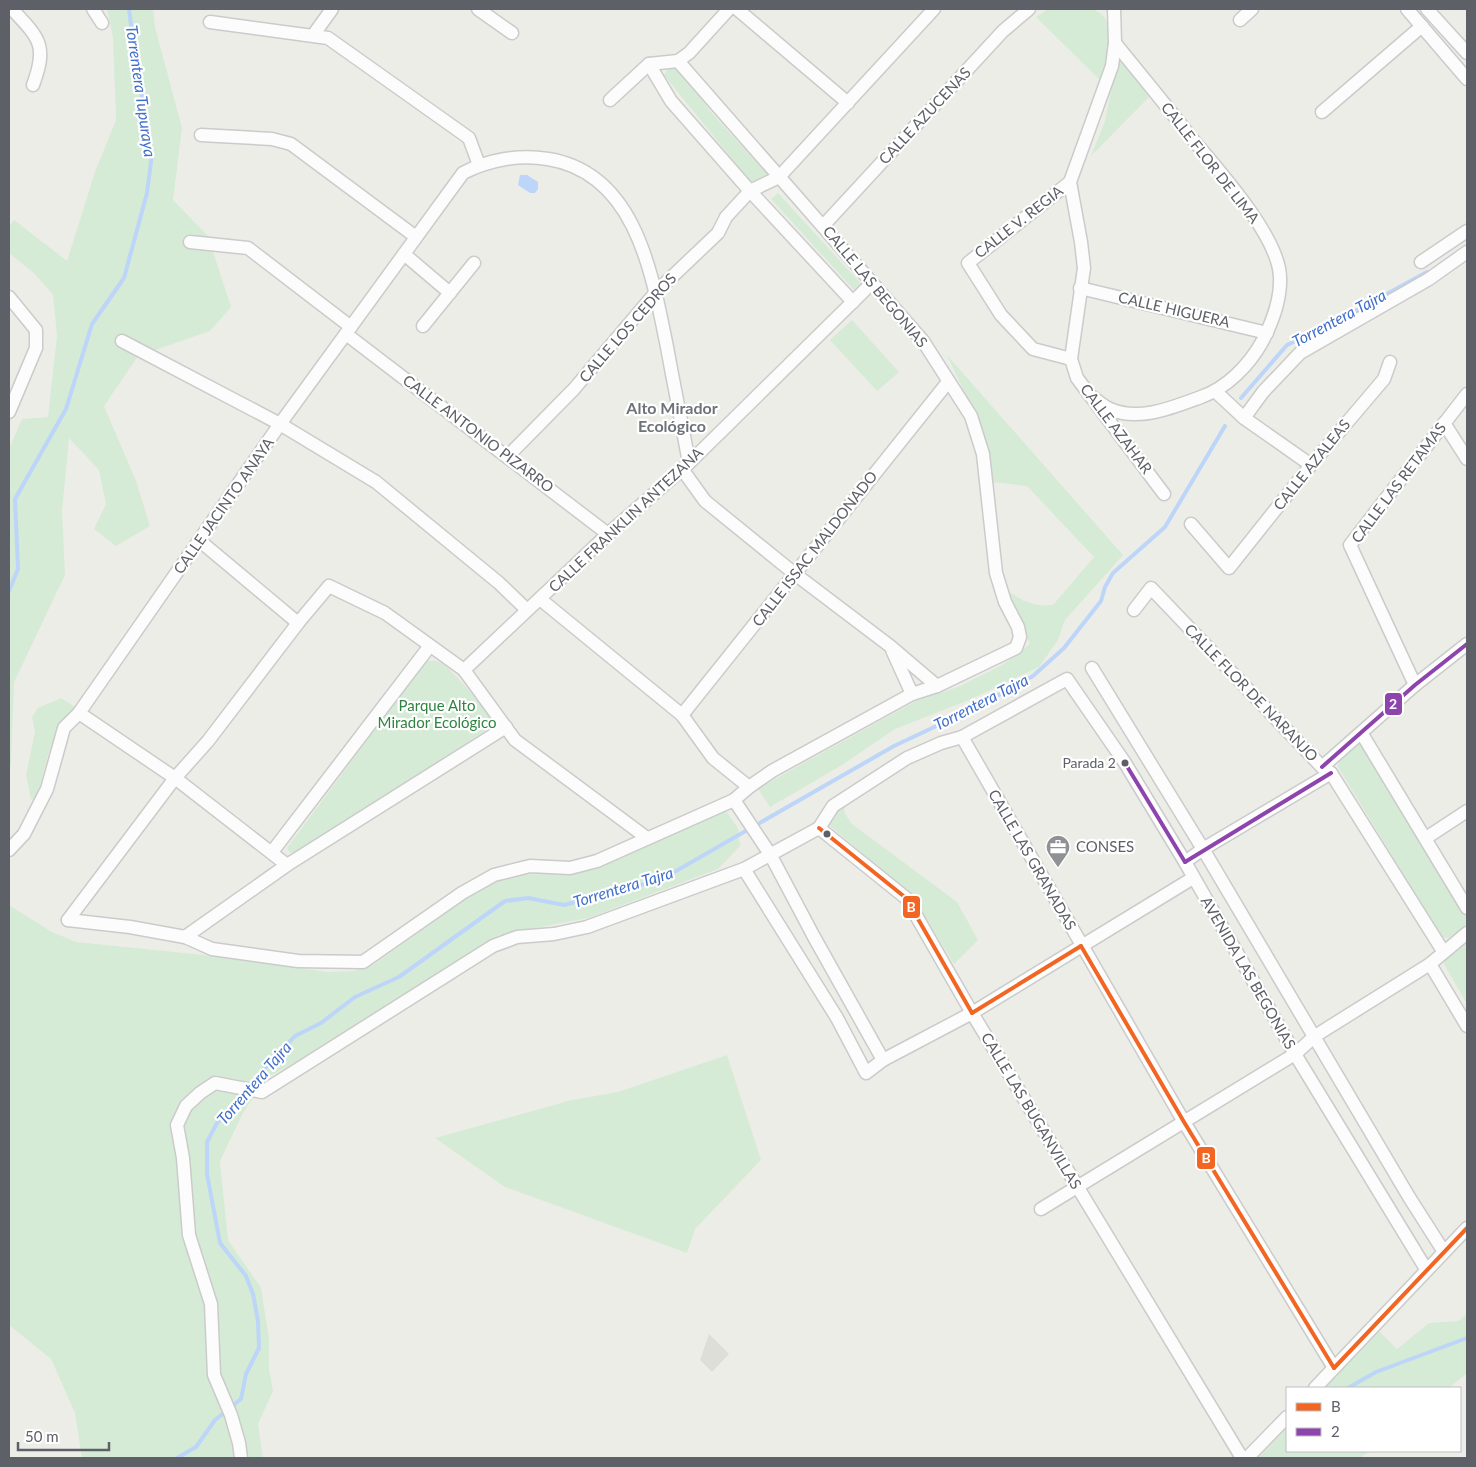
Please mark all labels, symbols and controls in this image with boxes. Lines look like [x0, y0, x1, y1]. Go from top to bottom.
water label: Torrentera Tupuraya [123, 24, 160, 158]
street label: CALLE AZUCENAS [875, 63, 974, 168]
street label: CALLE FLOR DE LIMA [1158, 98, 1264, 227]
street label: CALLE V. REGIA [971, 181, 1067, 261]
street label: CALLE LAS BEGONIAS [820, 222, 932, 351]
street label: CALLE LOS CEDROS [575, 269, 680, 386]
water label: Torrentera Tajra [1289, 285, 1389, 350]
street label: CALLE HIGUERA [1117, 287, 1233, 331]
street label: CALLE ANTONIO PIZARRO [400, 371, 558, 496]
street label: CALLE AZAHAR [1077, 380, 1157, 477]
district label: Alto Mirador Ecológico [625, 398, 718, 435]
street label: CALLE AZALEAS [1269, 415, 1353, 513]
street label: CALLE LAS RETAMAS [1347, 419, 1449, 546]
street label: CALLE JACINTO ANAYA [169, 433, 278, 577]
street label: CALLE FRANKLIN ANTEZANA [545, 443, 707, 595]
street label: CALLE ISSAC MALDONADO [748, 467, 881, 630]
street label: CALLE FLOR DE NARANJO [1181, 620, 1322, 765]
water label: Torrentera Tajra [930, 670, 1031, 734]
line badge: 2 [1384, 692, 1403, 716]
text: 2 [1389, 695, 1397, 712]
park label: Parque Alto Mirador Ecológico [378, 696, 496, 731]
place label: Parada 2 [1062, 754, 1116, 771]
marker: Parada 2 [1120, 758, 1130, 768]
street label: CALLE LAS GRANADAS [985, 786, 1081, 933]
unlabelled marker [822, 829, 832, 839]
office icon: CONSES [1045, 834, 1071, 868]
place label: CONSES [1076, 837, 1134, 855]
water label: Torrentera Tajra [571, 862, 675, 911]
street label: AVENIDA LAS BEGONIAS [1198, 893, 1300, 1052]
line badge: B [902, 895, 921, 919]
text: B [906, 898, 916, 915]
street label: CALLE LAS BUGANVILLAS [978, 1029, 1086, 1192]
water label: Torrentera Tajra [212, 1037, 295, 1128]
line badge: B [1196, 1146, 1216, 1170]
text: B [1201, 1149, 1211, 1166]
legend [1286, 1387, 1461, 1452]
text: B [1331, 1397, 1341, 1415]
scale bar [18, 1420, 109, 1452]
text: 2 [1331, 1422, 1340, 1440]
text: 50 m [25, 1427, 59, 1445]

